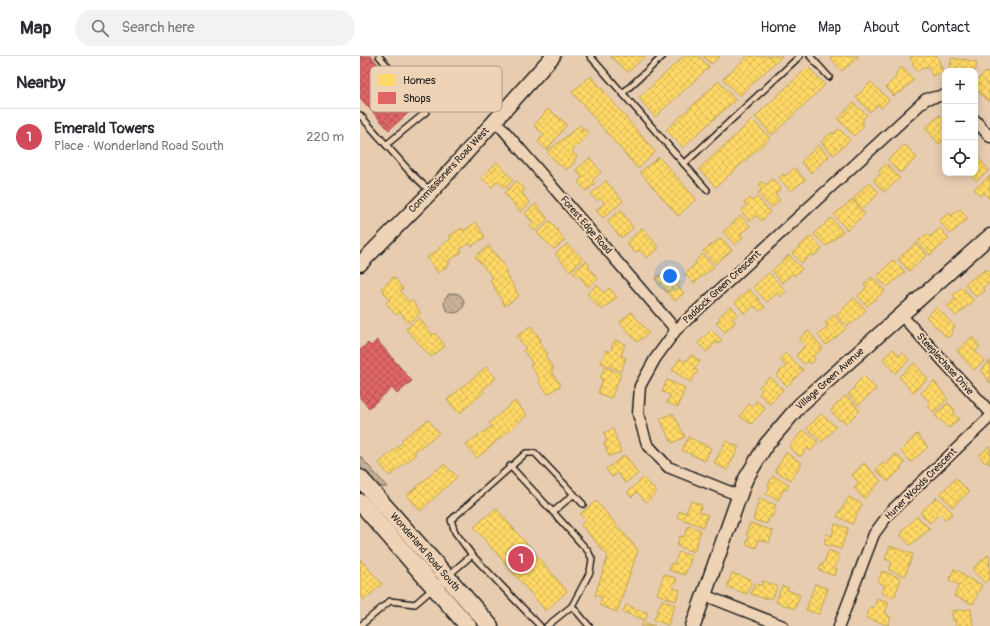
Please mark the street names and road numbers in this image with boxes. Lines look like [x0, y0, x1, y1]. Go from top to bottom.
street label: Commissioners Road West [406, 124, 492, 215]
street label: Forest Edge Road [558, 194, 614, 256]
street label: Paddock Green Crescent [681, 247, 764, 326]
street label: Steeplechase Drive [914, 331, 976, 397]
street label: Village Green Avenue [793, 345, 867, 413]
street label: Huner Woods Crescent [883, 445, 960, 522]
street label: Wonderland Road South [388, 510, 463, 594]

